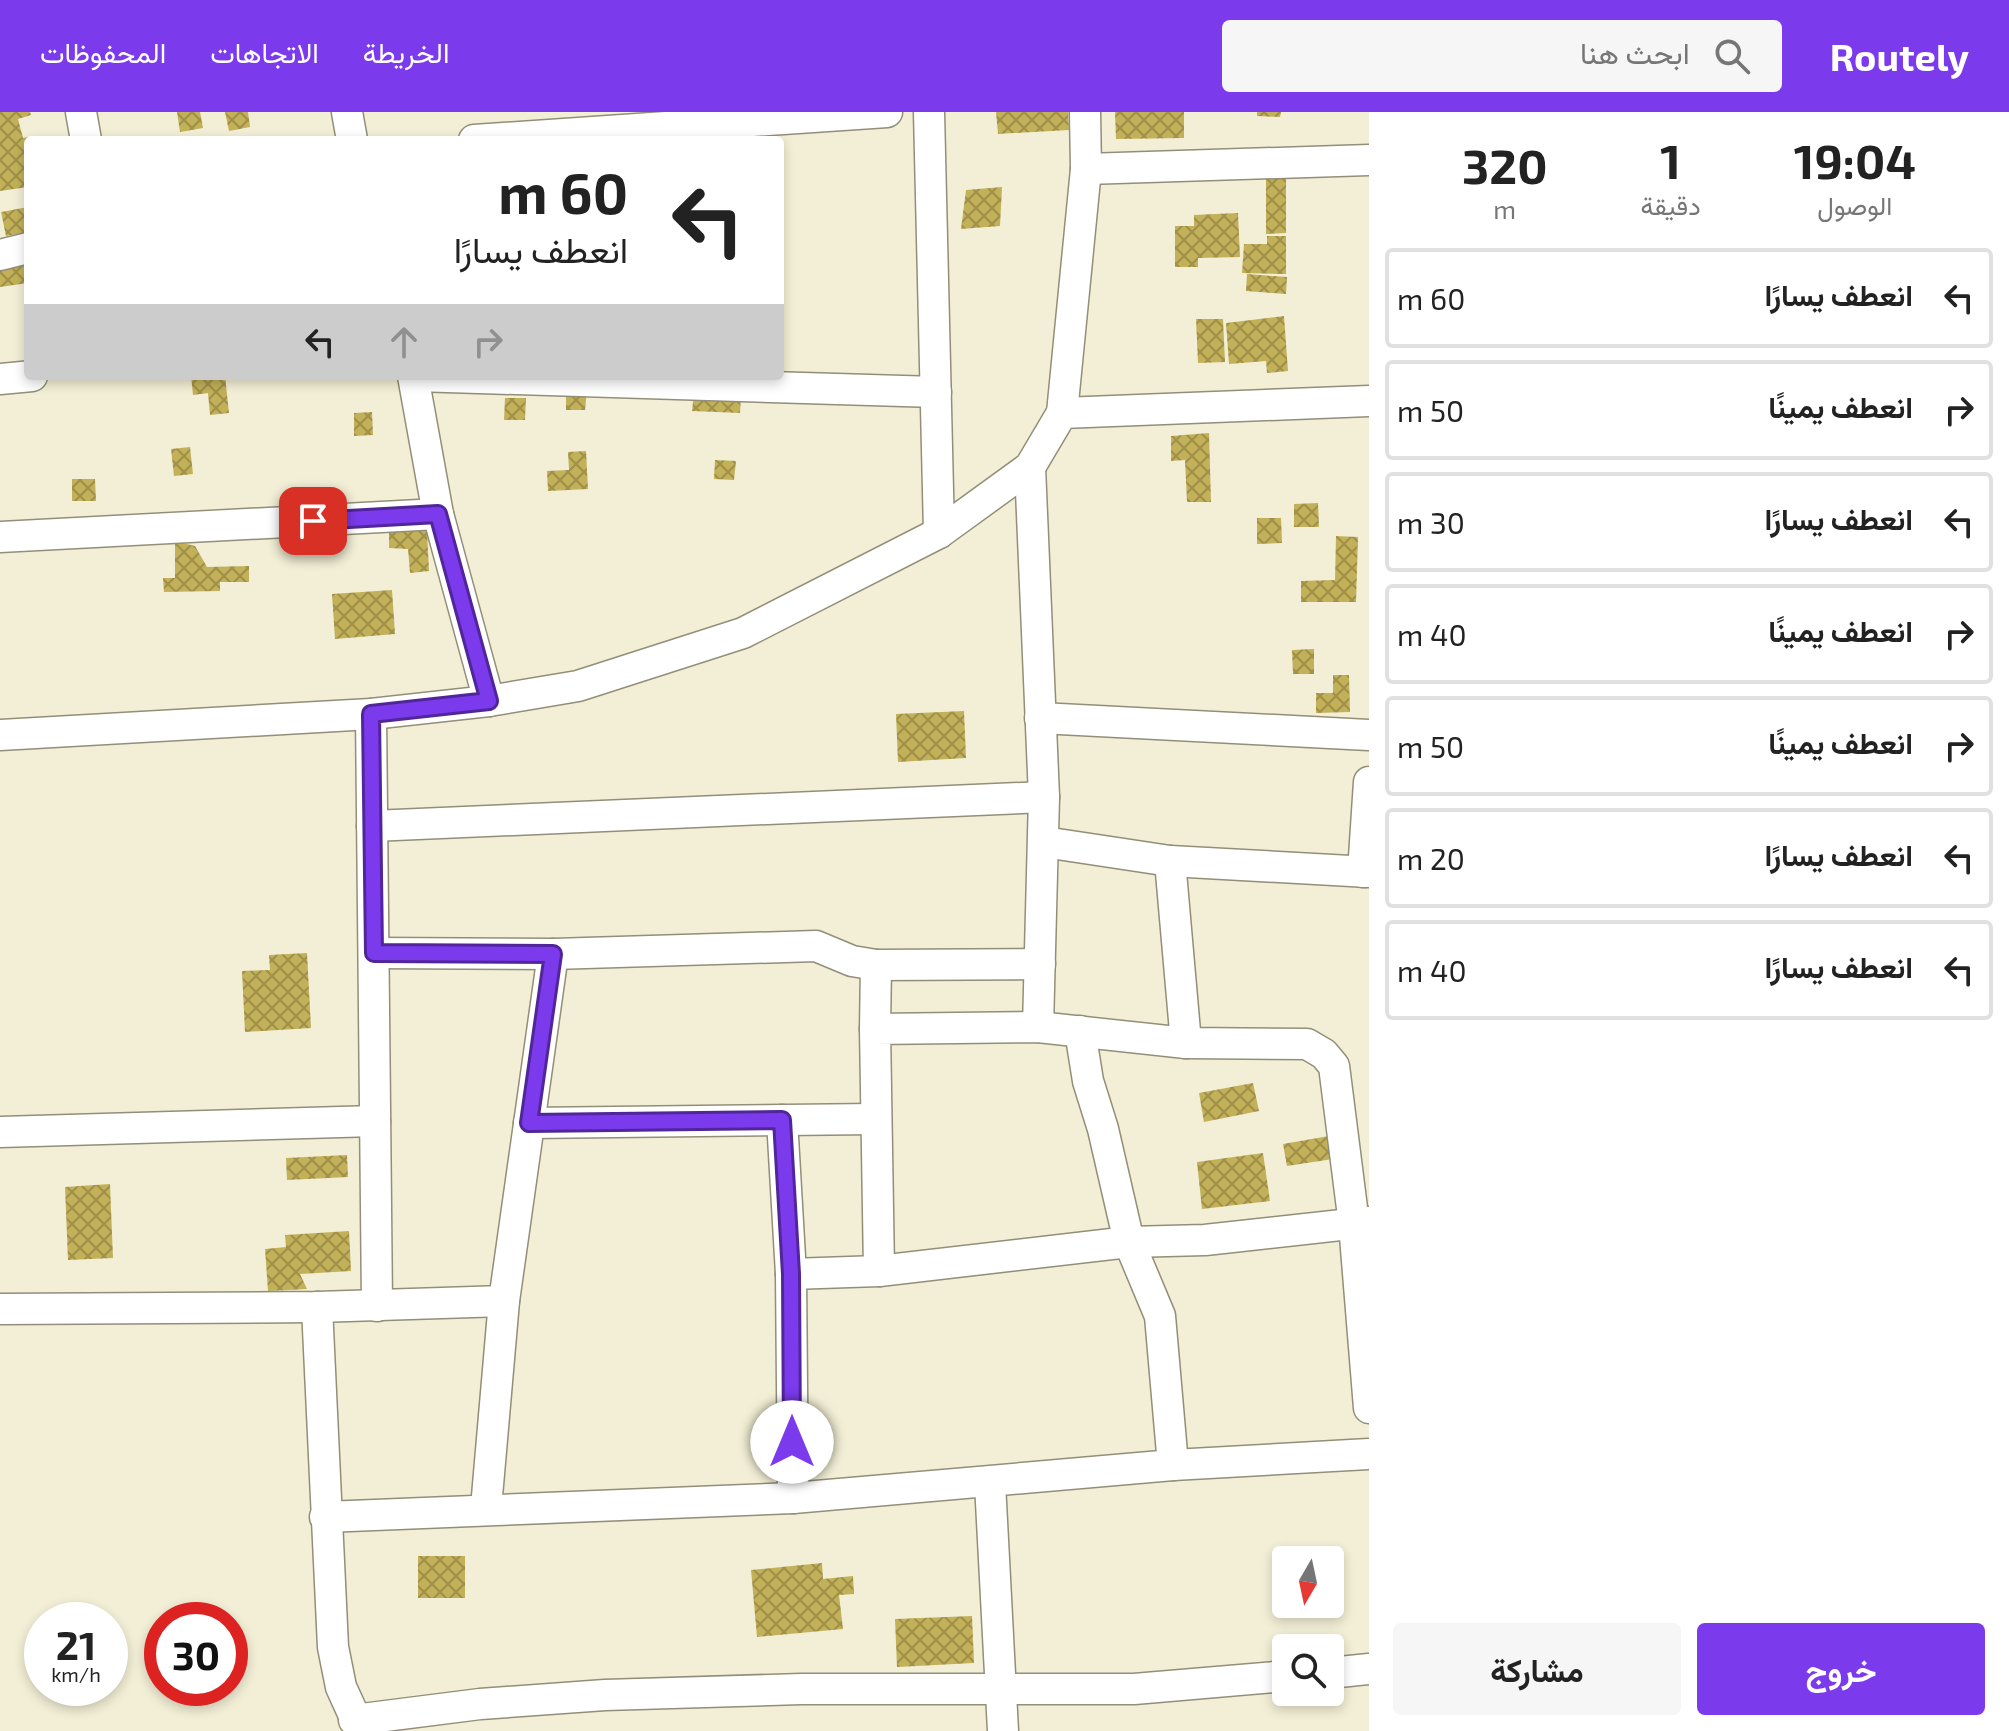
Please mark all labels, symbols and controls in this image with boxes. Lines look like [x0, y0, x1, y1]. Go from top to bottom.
search box [1222, 20, 1782, 92]
text: Routely [1830, 33, 1969, 79]
text: ابحث هنا [1580, 34, 1690, 70]
icon: search [1710, 34, 1754, 78]
text: المحفوظات [40, 35, 166, 69]
text: الاتجاهات [210, 35, 319, 69]
text: الخريطة [363, 35, 449, 69]
text: 1 [1660, 131, 1681, 189]
text: 19:04 [1794, 131, 1916, 189]
text: 320 [1462, 136, 1547, 194]
text: 60 m [498, 158, 628, 225]
icon: left [656, 168, 760, 272]
text: دقيقة [1640, 189, 1701, 220]
text: الوصول [1817, 189, 1892, 220]
text: m [1493, 193, 1516, 224]
text: انعطف يسارًا [454, 227, 628, 270]
text: انعطف يسارًا [1765, 276, 1913, 312]
icon: left [1937, 276, 1981, 320]
text: 60 m [1397, 280, 1465, 316]
icon: left [298, 320, 342, 364]
icon: ahead [382, 320, 426, 364]
icon: right [466, 320, 510, 364]
text: انعطف يمينًا [1768, 388, 1913, 424]
icon: right [1937, 388, 1981, 432]
text: 50 m [1397, 392, 1464, 428]
pin [279, 487, 347, 555]
icon: arrive [291, 499, 335, 543]
text: انعطف يسارًا [1765, 500, 1913, 536]
icon: left [1937, 500, 1981, 544]
text: 30 m [1397, 504, 1465, 540]
text: انعطف يمينًا [1768, 612, 1913, 648]
icon: right [1937, 612, 1981, 656]
text: 40 m [1397, 616, 1467, 652]
text: انعطف يمينًا [1768, 724, 1913, 760]
icon: right [1937, 724, 1981, 768]
text: 50 m [1397, 728, 1464, 764]
text: انعطف يسارًا [1765, 836, 1913, 872]
icon: left [1937, 836, 1981, 880]
text: 20 m [1397, 840, 1465, 876]
text: انعطف يسارًا [1765, 948, 1913, 984]
icon: left [1937, 948, 1981, 992]
text: 40 m [1397, 952, 1467, 988]
position arrow [750, 1400, 834, 1484]
north arrow [1272, 1546, 1344, 1618]
map controls [1272, 1546, 1344, 1706]
speed limit sign: 30 [144, 1602, 248, 1706]
text: 21 [56, 1620, 96, 1668]
button: مشاركة [1393, 1623, 1681, 1715]
button: خروج [1697, 1623, 1985, 1715]
button: search [1272, 1634, 1344, 1706]
text: km/h [51, 1662, 101, 1686]

